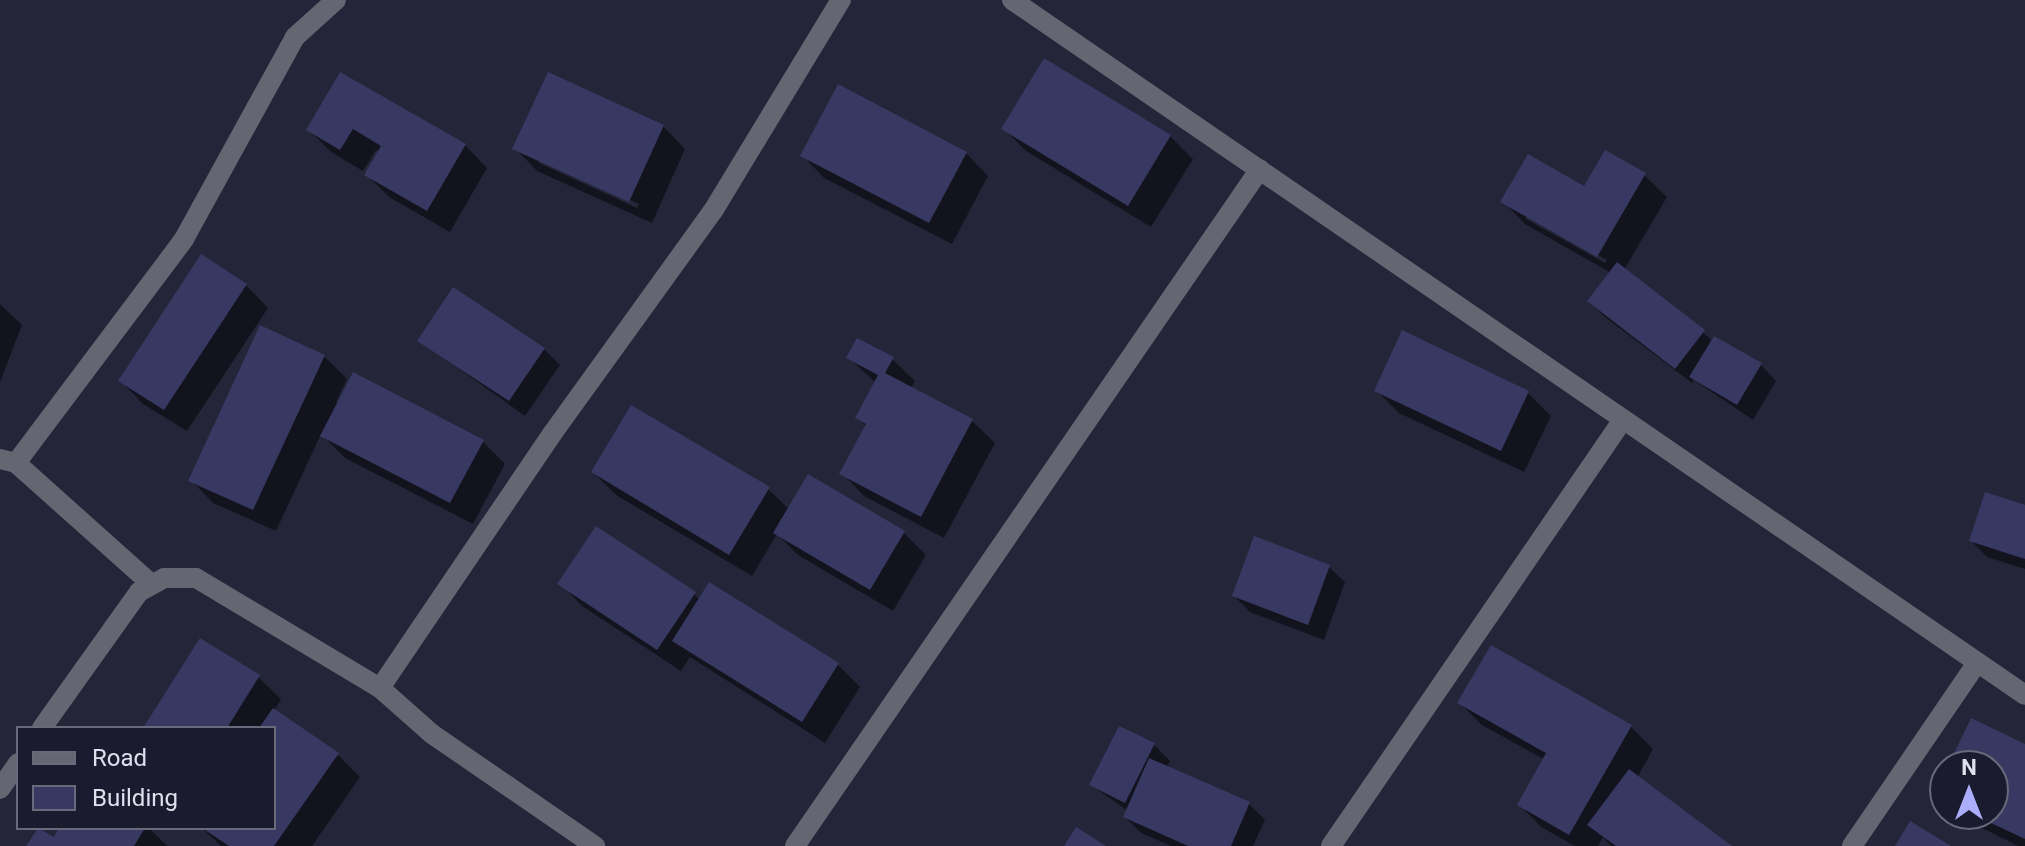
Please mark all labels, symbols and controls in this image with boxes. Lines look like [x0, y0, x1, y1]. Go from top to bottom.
legend [16, 726, 276, 830]
text: Road [92, 744, 147, 772]
north arrow [1929, 750, 2009, 830]
text: N [1961, 755, 1977, 780]
text: Building [92, 784, 178, 812]

